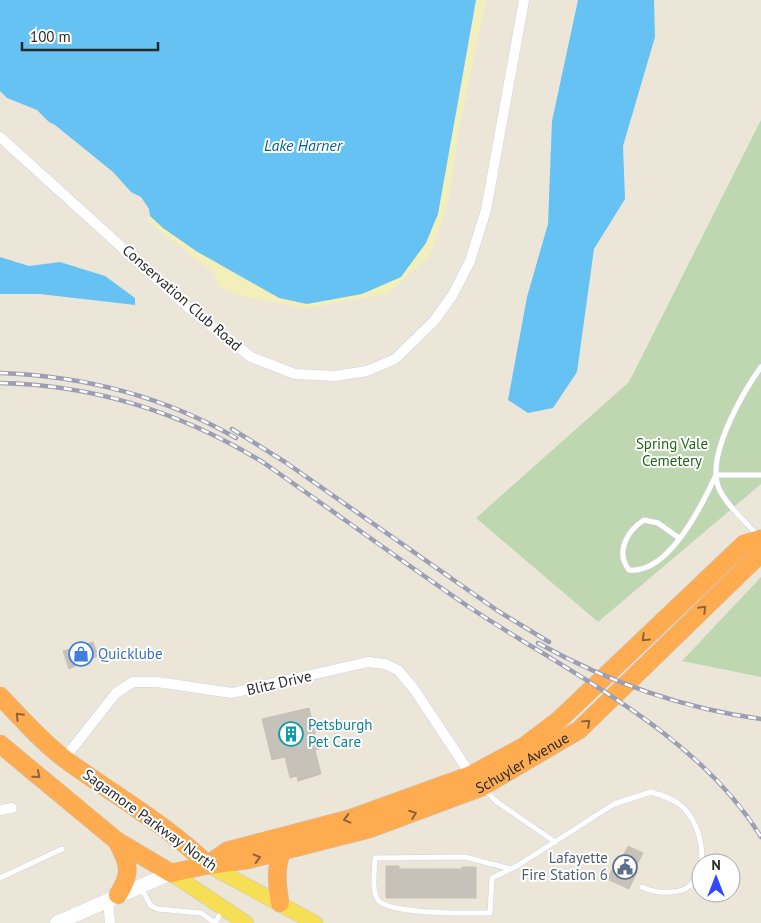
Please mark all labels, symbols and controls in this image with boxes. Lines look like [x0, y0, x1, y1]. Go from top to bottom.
scale bar [22, 20, 159, 52]
text: 100 m [30, 27, 71, 46]
water label: Lake Harner [264, 135, 344, 155]
street label: Conservation Club Road [119, 241, 246, 355]
park label: Spring Vale Cemetery [636, 434, 708, 470]
one-way arrow [698, 606, 707, 615]
one-way arrow [641, 632, 650, 641]
shop icon: Quicklube [68, 641, 94, 667]
place label: Quicklube [98, 644, 163, 663]
street label: Blitz Drive [245, 666, 313, 699]
one-way arrow [16, 713, 25, 722]
place label: Petsburgh Pet Care [308, 715, 372, 751]
one-way arrow [581, 720, 590, 729]
building icon: Petsburgh Pet Care [278, 721, 304, 747]
street label: Schuyler Avenue [473, 728, 572, 798]
street label: Sagamore Parkway North [79, 764, 221, 875]
one-way arrow [32, 770, 41, 779]
one-way arrow [408, 809, 417, 820]
one-way arrow [342, 813, 351, 824]
place label: Lafayette Fire Station 6 [521, 848, 608, 884]
one-way arrow [252, 853, 260, 863]
north arrow [691, 853, 741, 903]
public building icon: Lafayette Fire Station 6 [612, 854, 638, 880]
text: N [711, 856, 721, 874]

